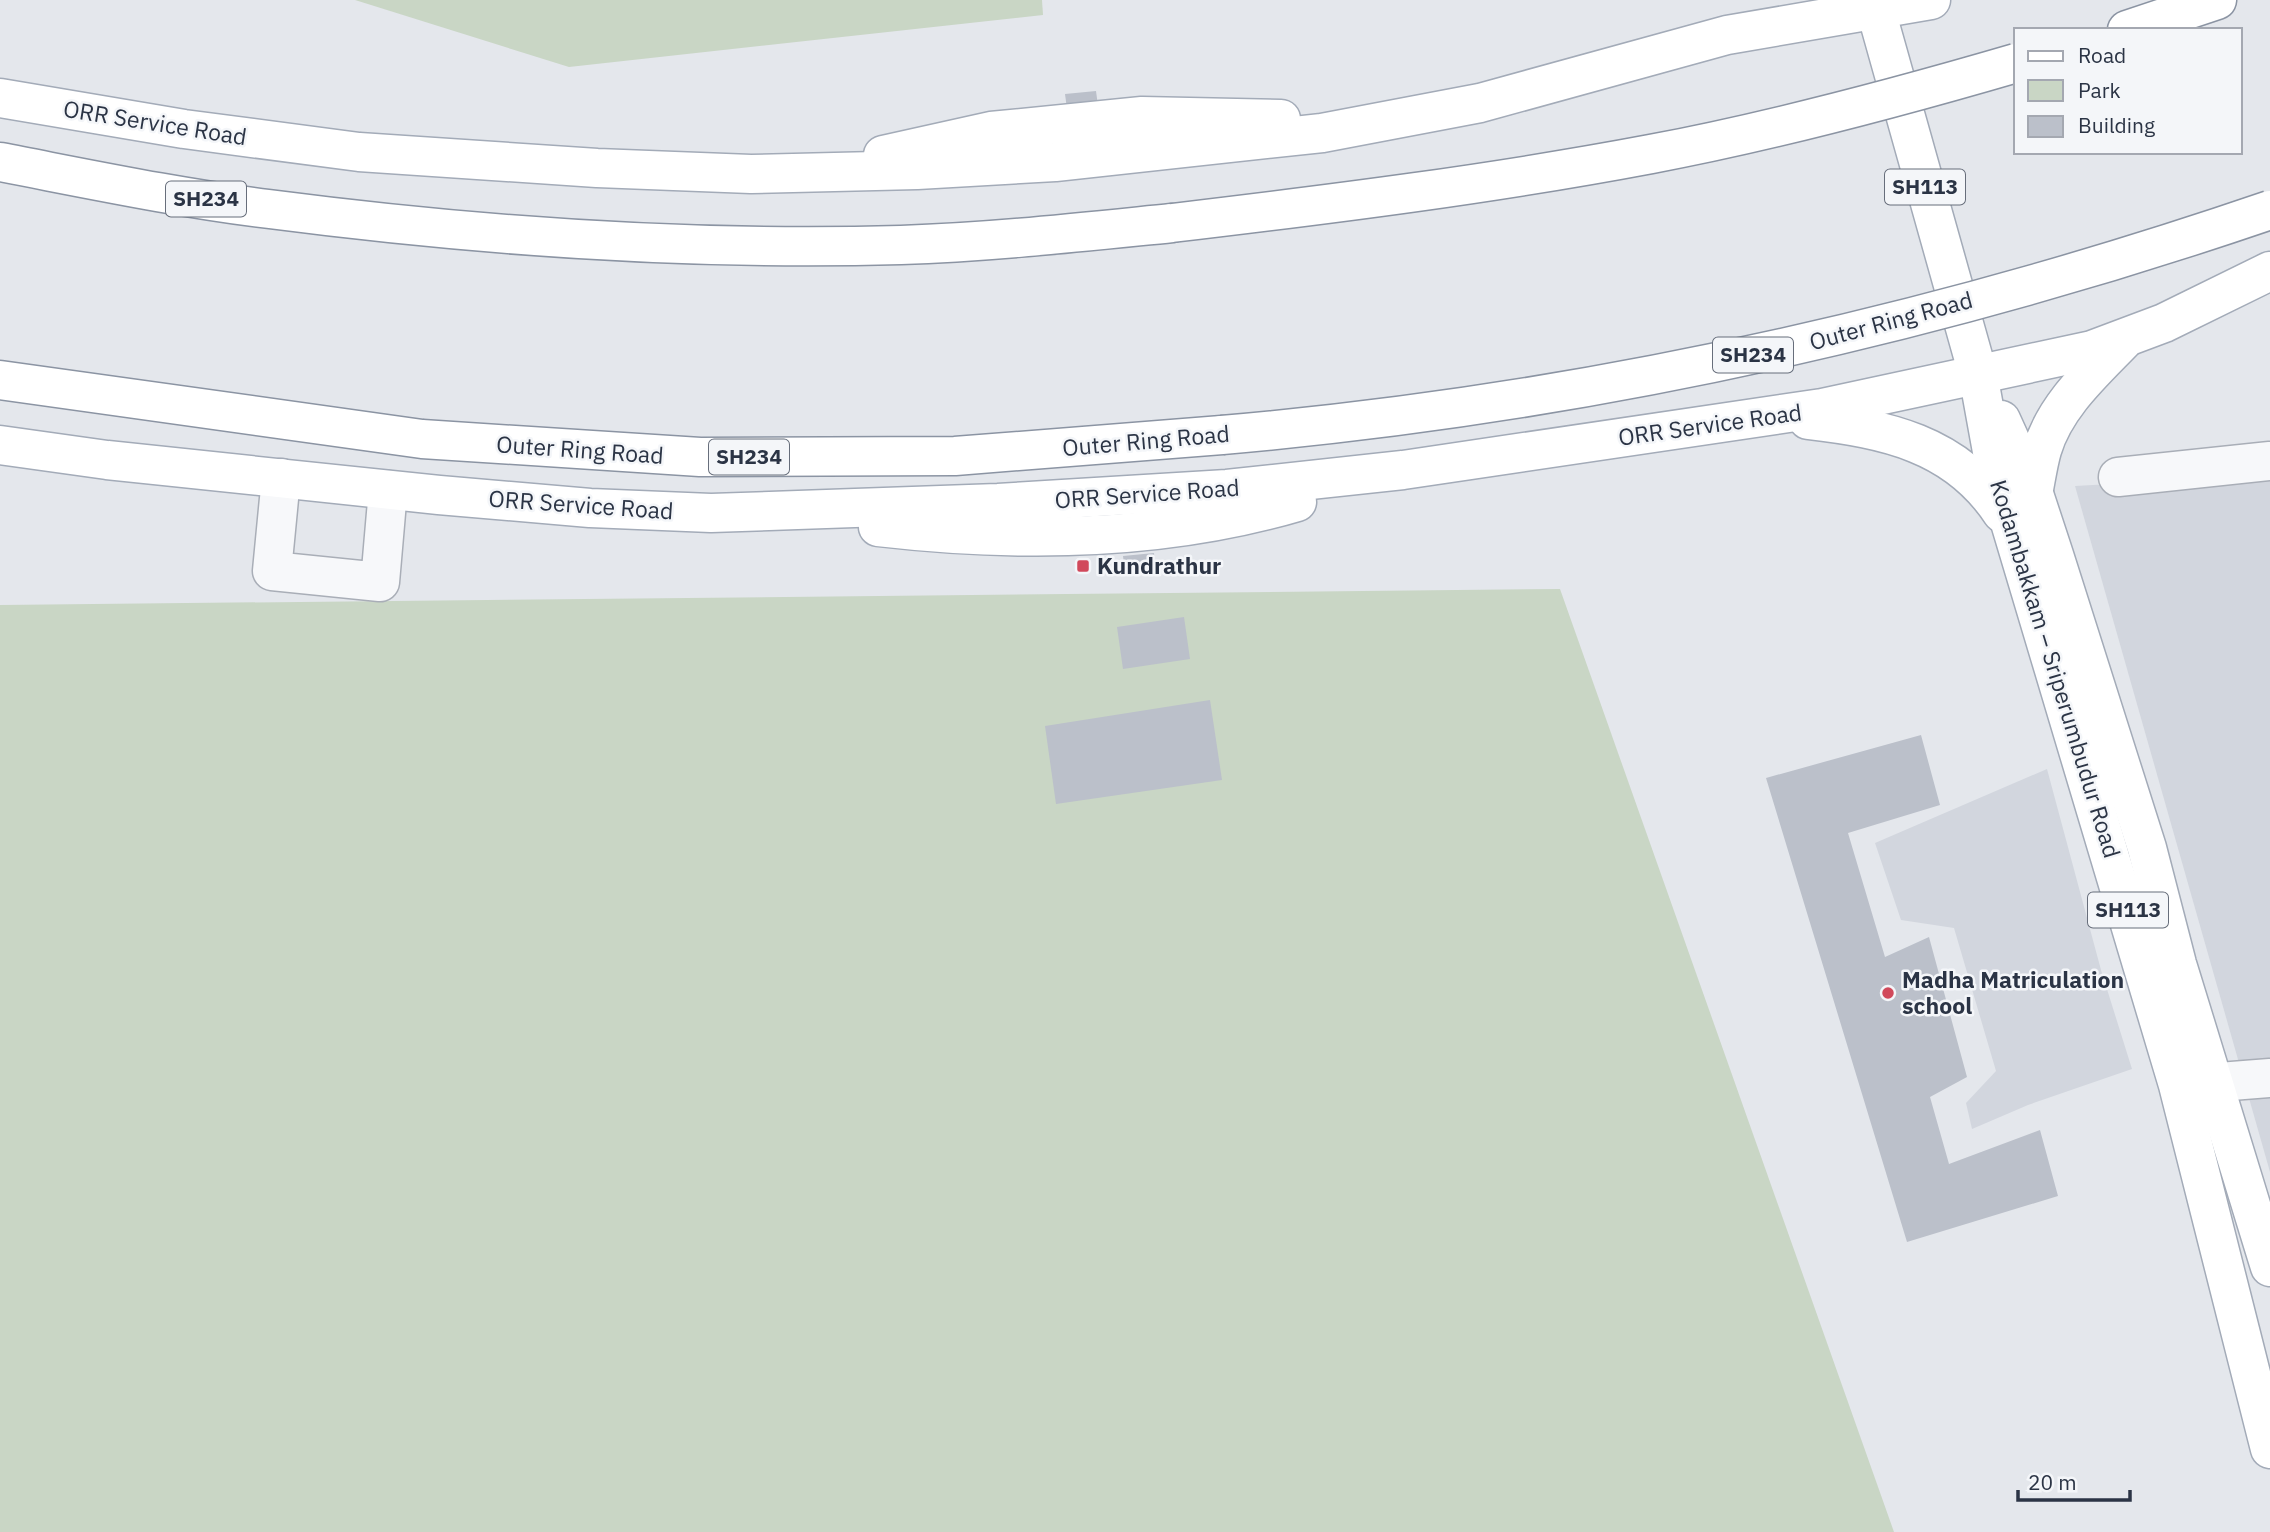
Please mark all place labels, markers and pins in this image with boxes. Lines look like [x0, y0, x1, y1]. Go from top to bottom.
place label: Kundrathur [1097, 550, 1221, 580]
marker: Kundrathur [1075, 558, 1091, 574]
place label: Madha Matriculation school [1902, 964, 2124, 1020]
marker: Madha Matriculation school [1880, 985, 1896, 1001]

